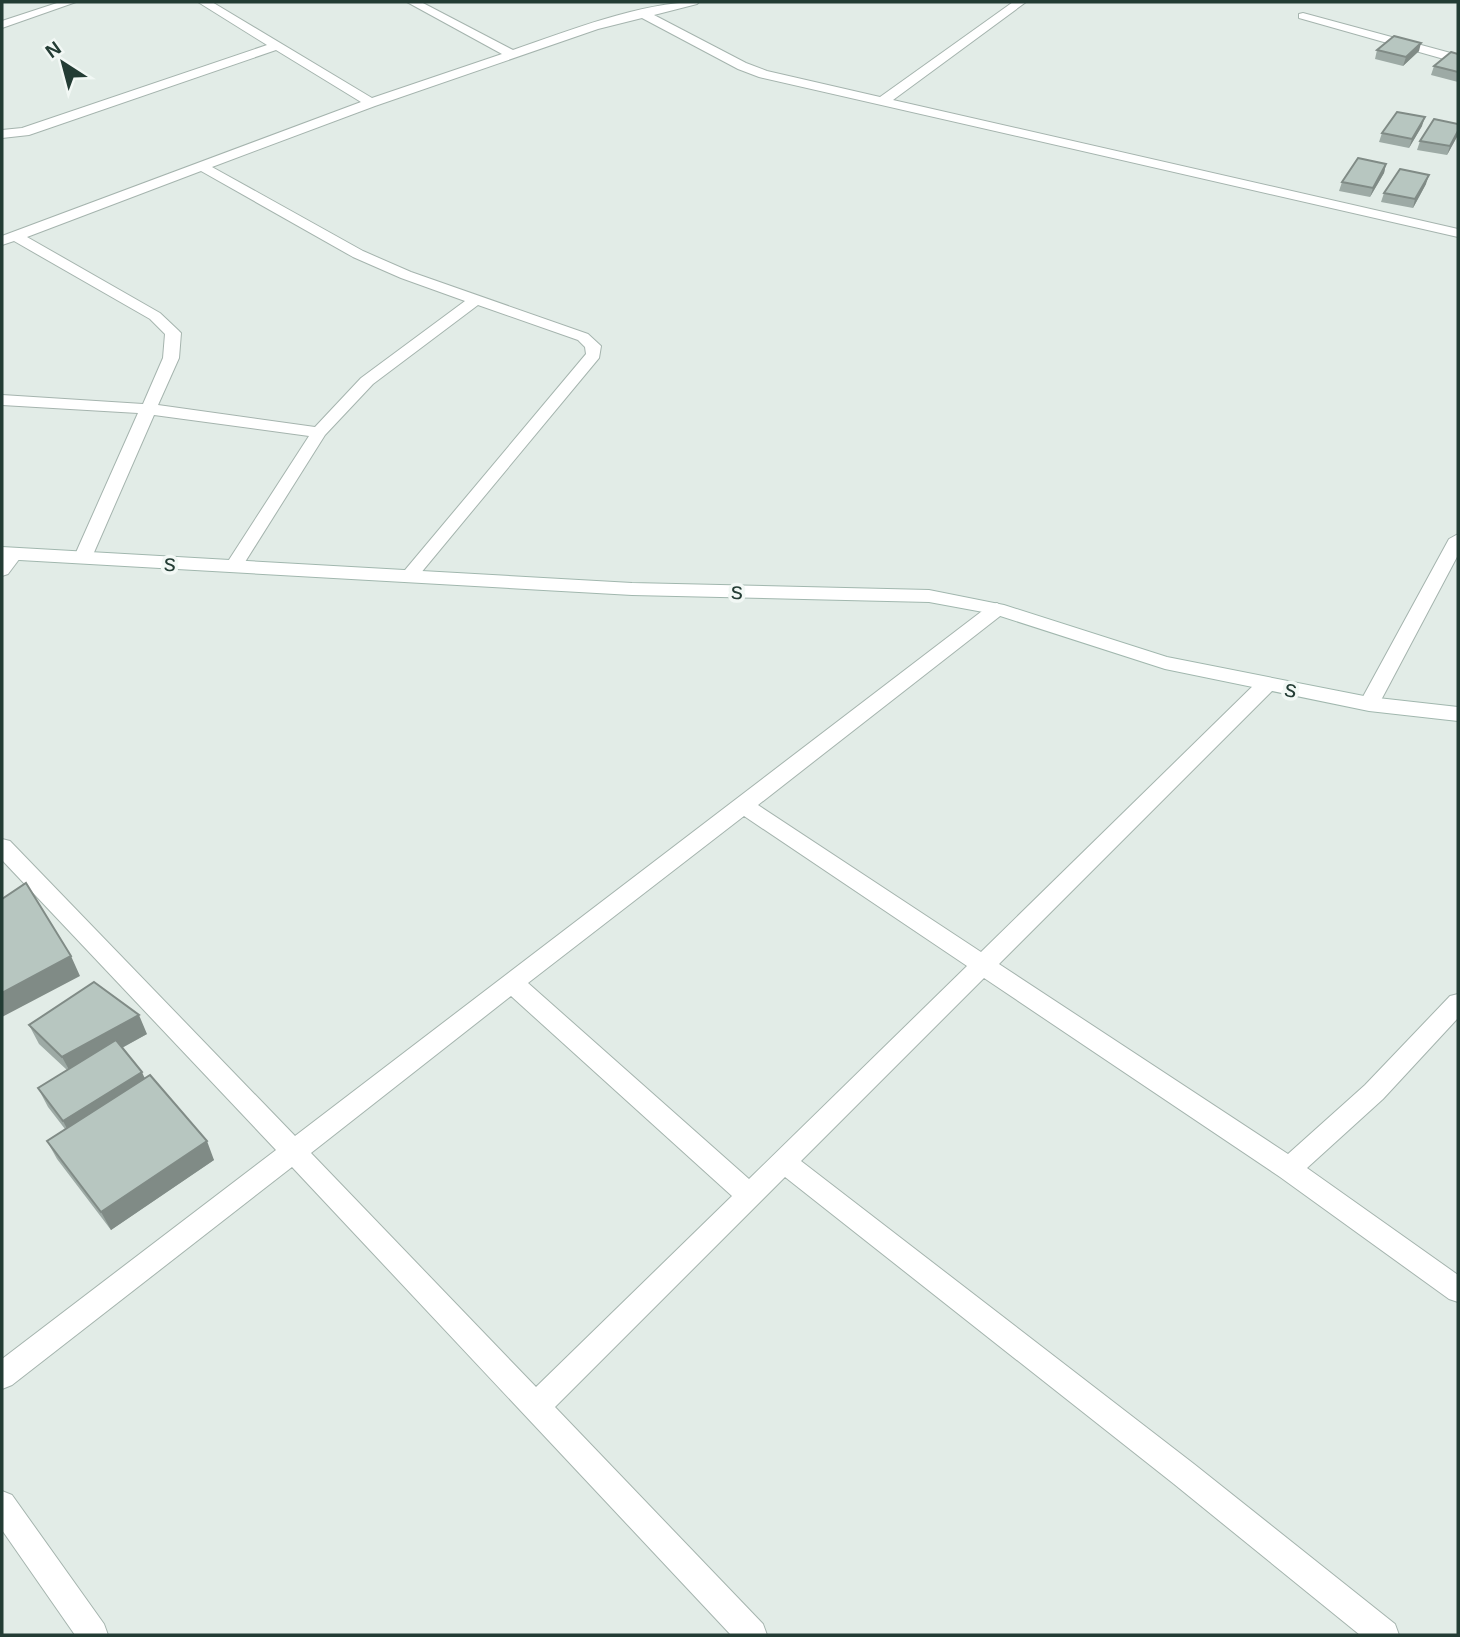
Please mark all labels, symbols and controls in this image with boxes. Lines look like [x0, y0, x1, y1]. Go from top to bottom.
north arrow [28, 28, 98, 98]
text: N [42, 37, 65, 62]
street label: s [163, 549, 177, 576]
street label: s [731, 577, 743, 604]
street label: s [1283, 674, 1300, 703]

